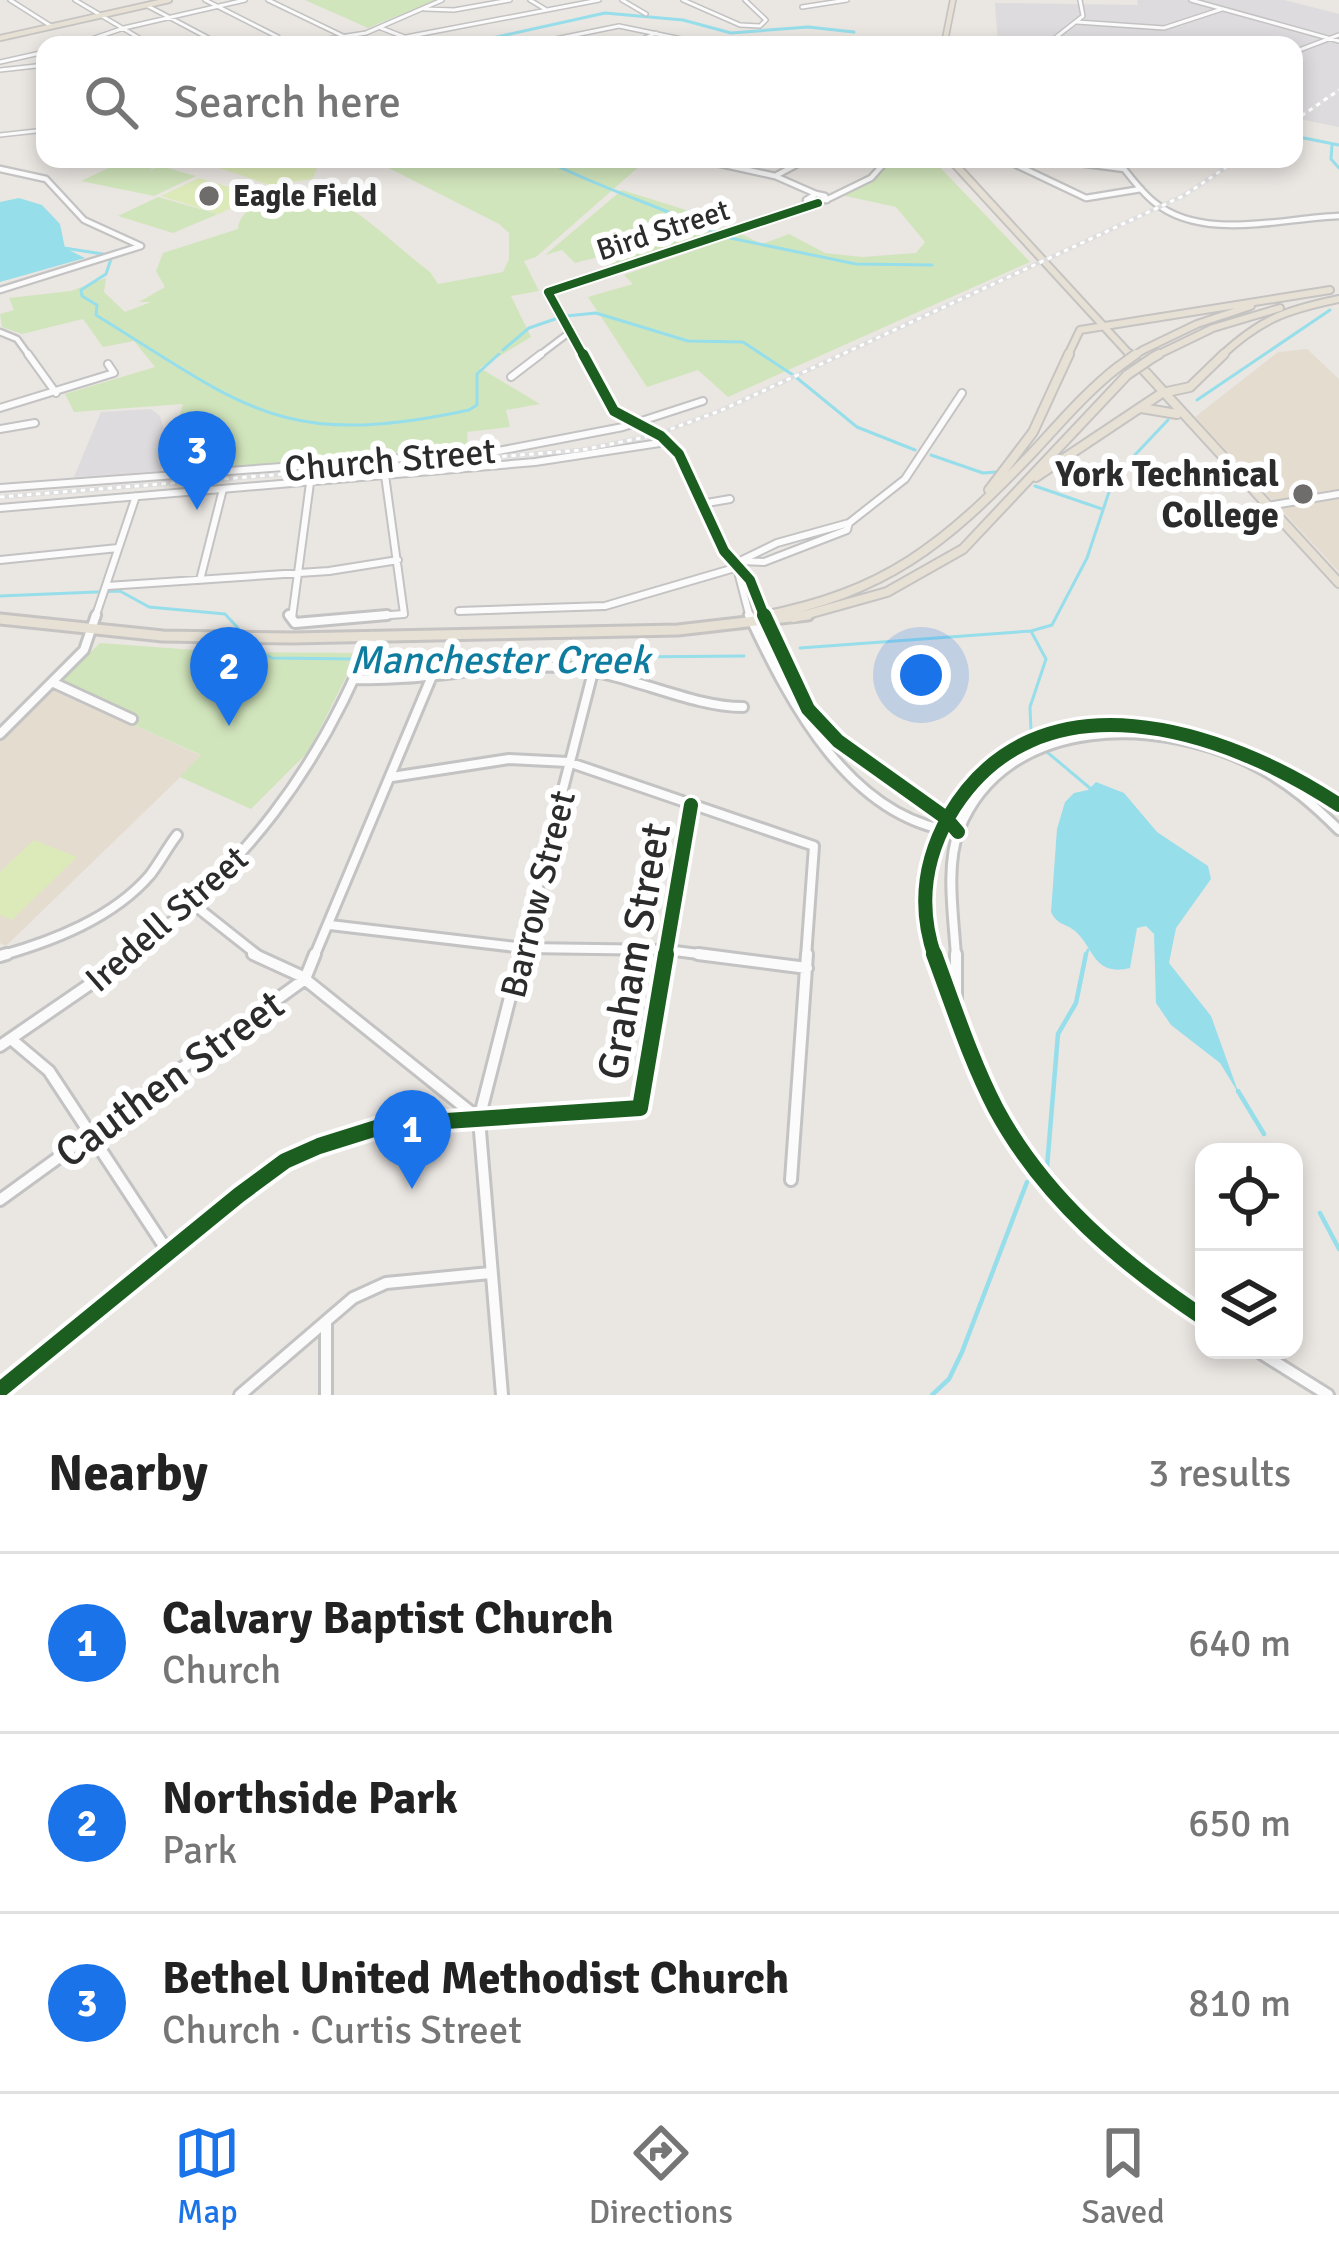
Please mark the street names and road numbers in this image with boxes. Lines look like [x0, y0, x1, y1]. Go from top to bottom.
street label: Bird Street [592, 192, 734, 269]
street label: Church Street [283, 429, 498, 492]
street label: Barrow Street [491, 786, 586, 1003]
street label: Graham Street [587, 819, 682, 1084]
street label: Iredell Street [76, 836, 257, 1002]
street label: Cauthen Street [46, 979, 294, 1179]

